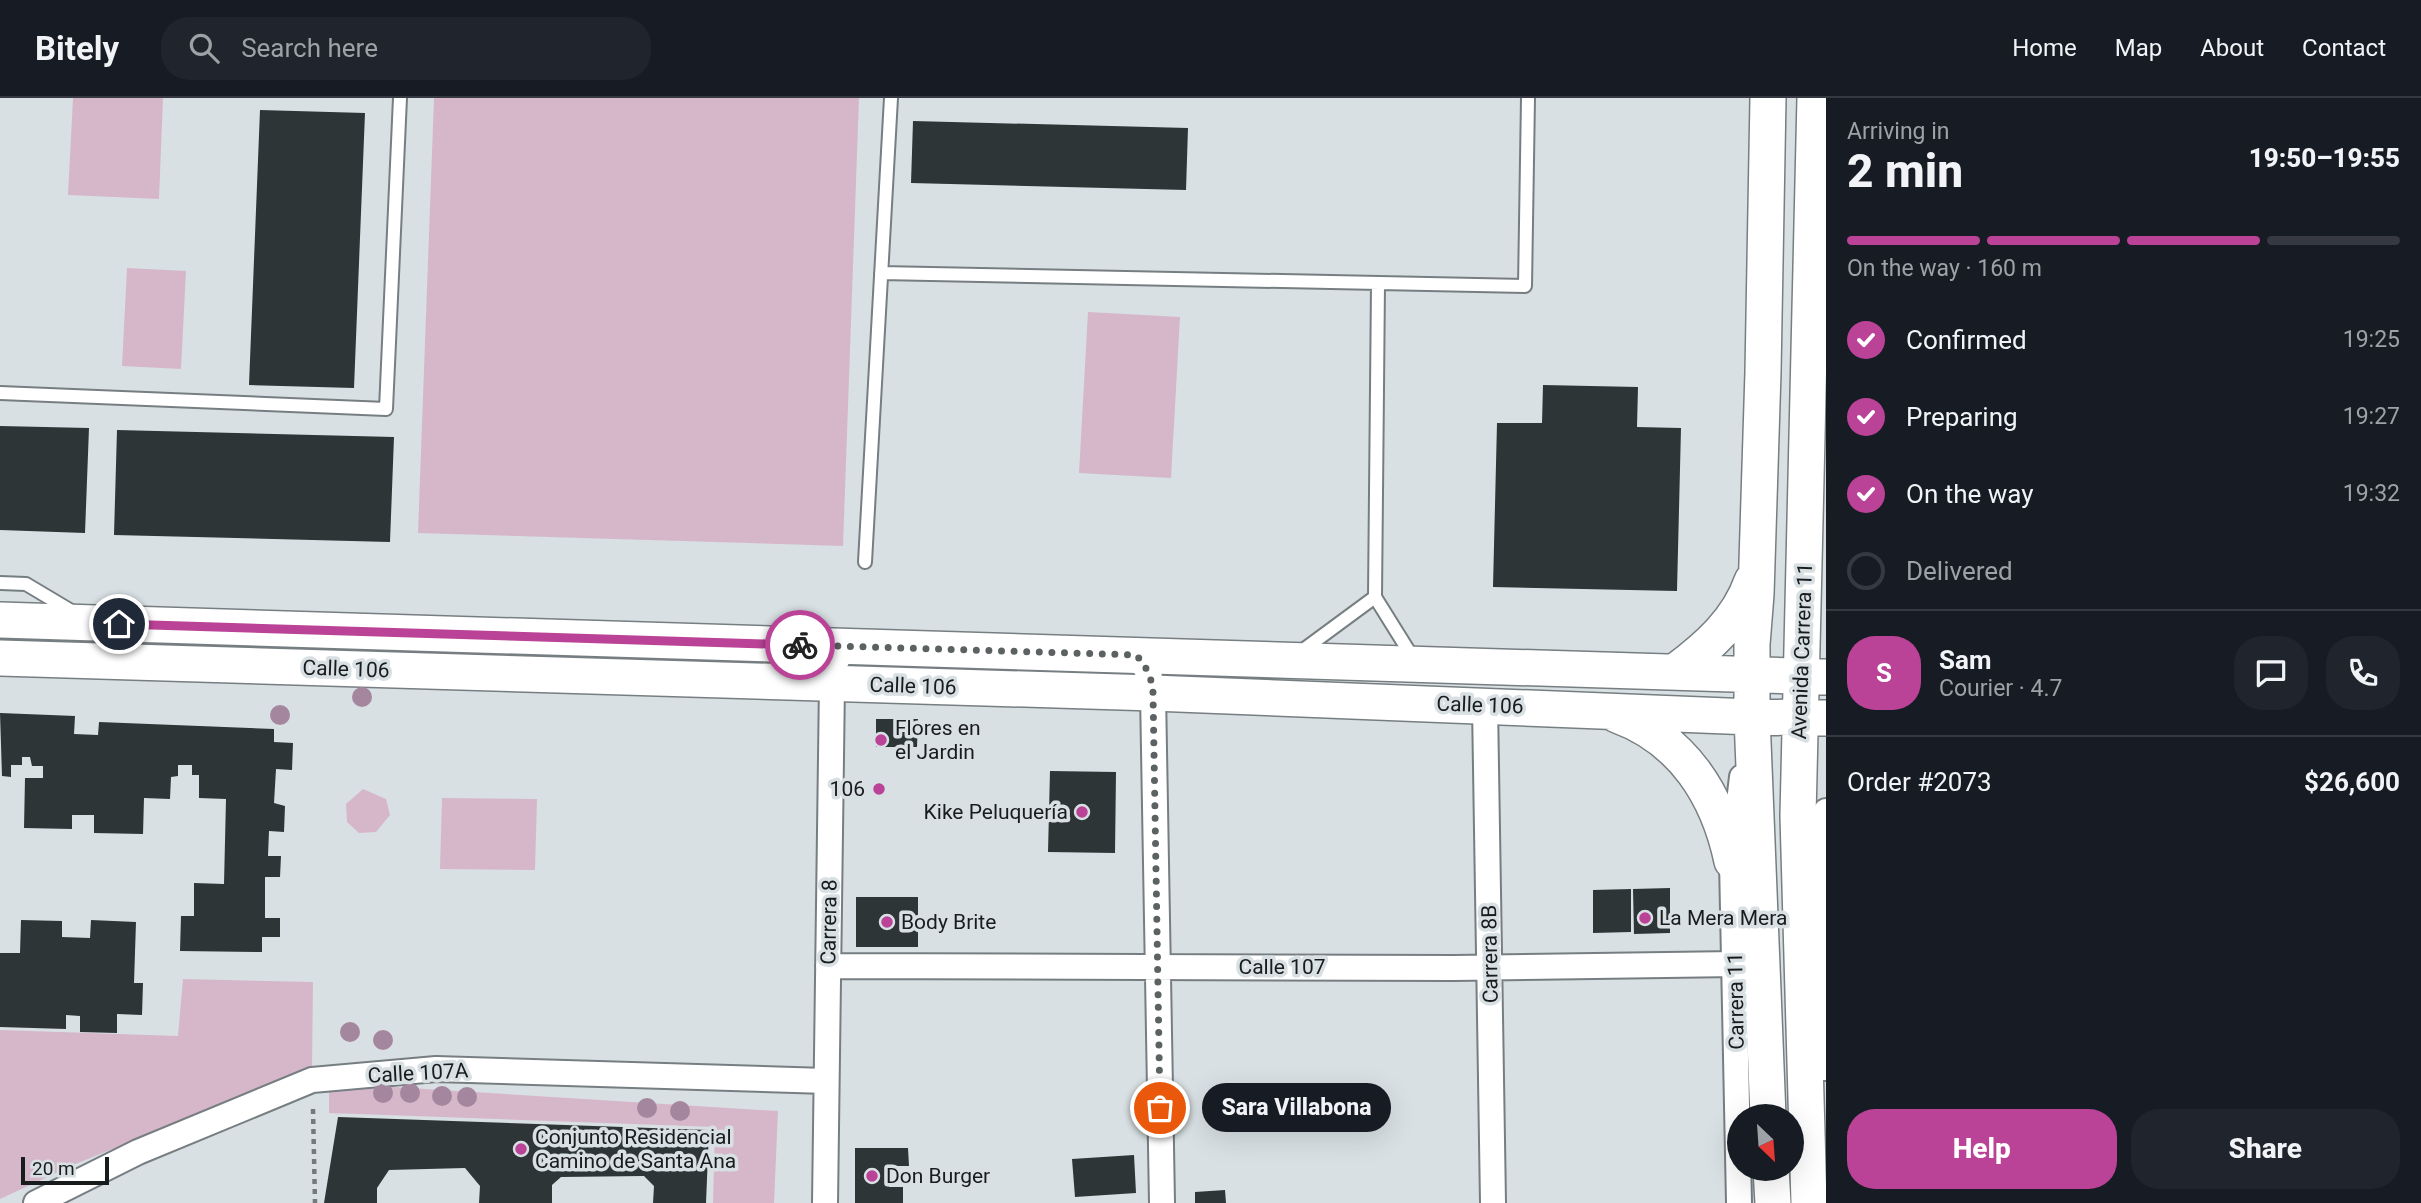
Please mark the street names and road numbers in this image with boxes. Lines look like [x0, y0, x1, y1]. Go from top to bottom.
street label: Avenida Carrera 11 [1787, 562, 1817, 740]
street label: Calle 106 [302, 655, 390, 683]
street label: Calle 106 [869, 672, 957, 700]
street label: Calle 106 [1436, 691, 1524, 719]
street label: Carrera 8 [816, 879, 842, 965]
street label: Carrera 8B [1477, 905, 1503, 1003]
street label: Carrera 11 [1723, 952, 1749, 1050]
street label: Calle 107 [1238, 955, 1326, 979]
street label: Calle 107A [367, 1058, 469, 1088]

